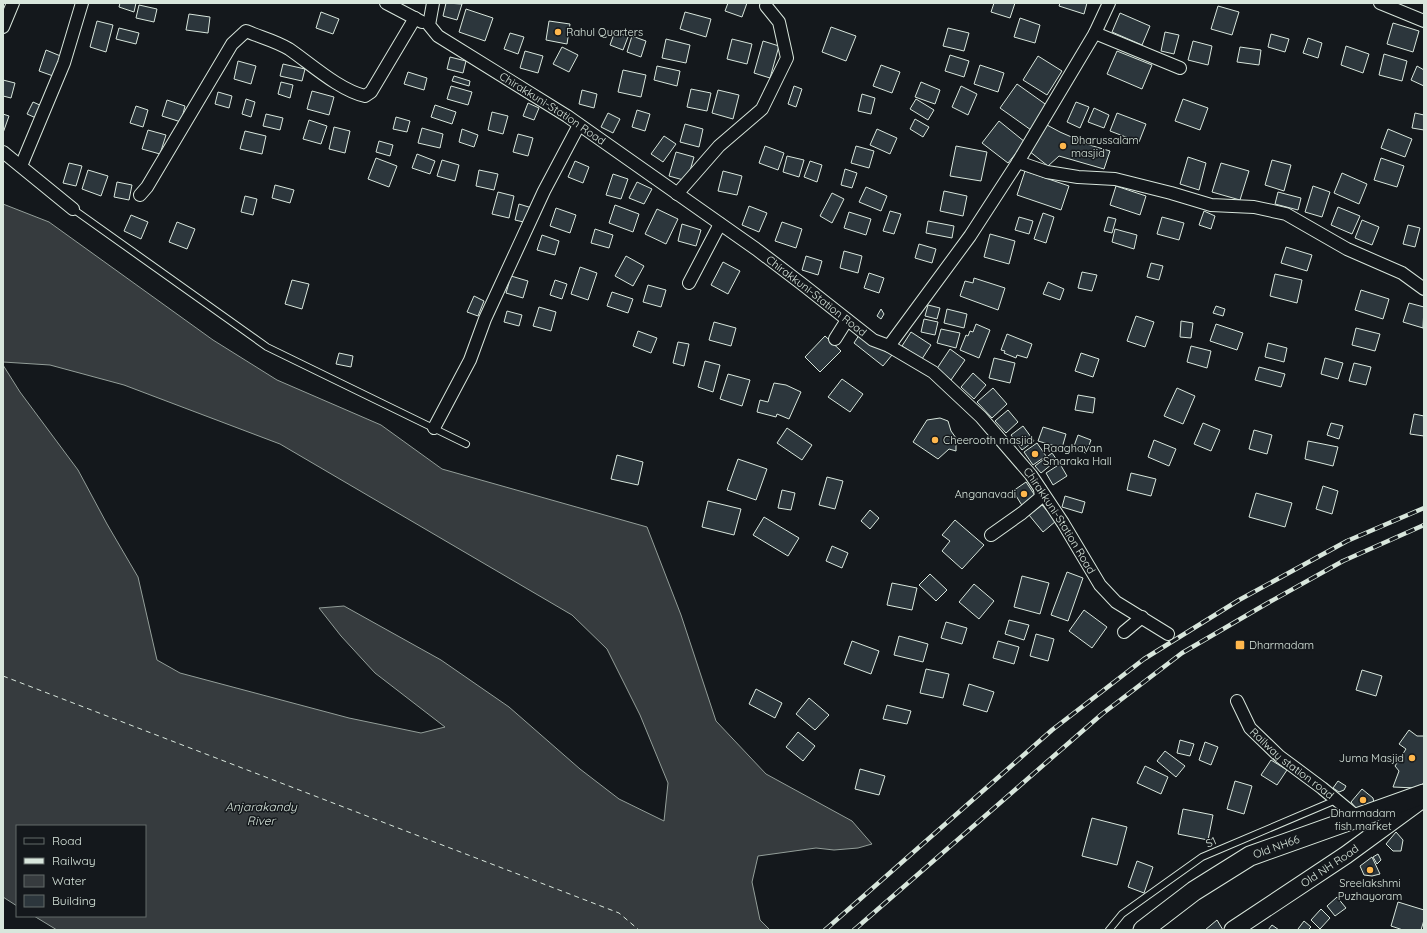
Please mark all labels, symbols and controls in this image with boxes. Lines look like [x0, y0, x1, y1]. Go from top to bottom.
place label: Rahul Quarters [566, 25, 643, 39]
marker: Rahul Quarters [553, 27, 563, 37]
street label: Chirakkuni-Station Road [497, 69, 608, 148]
place label: Dharussalam masjid [1071, 133, 1139, 160]
marker: Dharussalam masjid [1058, 141, 1068, 151]
street label: Chirakkuni-Station Road [763, 252, 870, 339]
place label: Cheerooth masjid [943, 433, 1033, 447]
marker: Cheerooth masjid [930, 435, 940, 445]
place label: Raaghavan Smaraka Hall [1043, 441, 1112, 468]
marker: Raaghavan Smaraka Hall [1030, 449, 1040, 459]
street label: Chirakkuni-Station Road [1020, 464, 1099, 576]
place label: Anganavadi [955, 487, 1016, 501]
marker: Anganavadi [1019, 489, 1029, 499]
place label: Dharmadam [1249, 638, 1314, 652]
marker: Dharmadam [1234, 639, 1246, 651]
street label: Railway station road [1247, 725, 1337, 802]
place label: Juma Masjid [1339, 751, 1404, 765]
marker: Juma Masjid [1407, 753, 1417, 763]
marker: Dharmadam fish market [1358, 795, 1368, 805]
water label: Anjarakandy River [225, 799, 298, 828]
place label: Dharmadam fish market [1330, 806, 1396, 833]
legend [16, 825, 146, 917]
street label: Old NH66 [1251, 832, 1301, 861]
text: Road [52, 833, 82, 848]
street label: S1 [1204, 834, 1218, 850]
street label: Old NH Road [1298, 841, 1361, 890]
text: Railway [52, 853, 96, 868]
marker: Sreelakshmi Puzhayoram [1365, 865, 1375, 875]
text: Water [52, 873, 87, 888]
place label: Sreelakshmi Puzhayoram [1338, 876, 1402, 903]
text: Building [52, 893, 96, 908]

